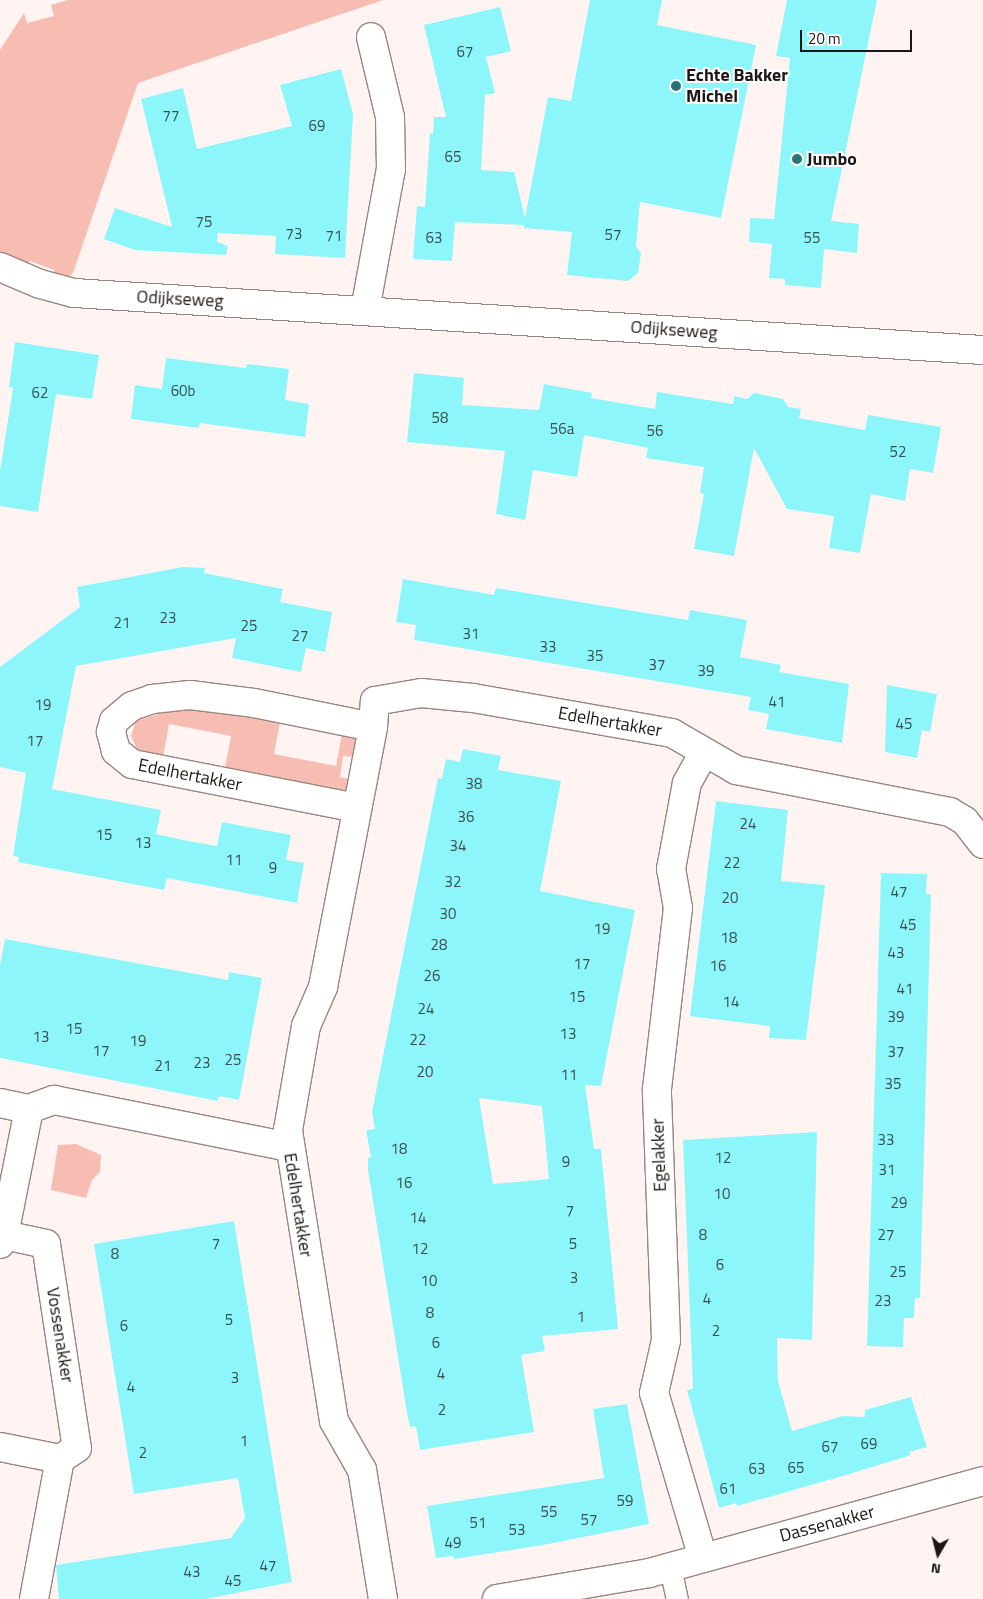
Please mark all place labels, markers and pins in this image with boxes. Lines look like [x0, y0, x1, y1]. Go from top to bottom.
place label: Echte Bakker Michel [686, 65, 788, 108]
marker: Echte Bakker Michel [670, 80, 682, 92]
place label: Jumbo [807, 148, 857, 170]
marker: Jumbo [791, 153, 803, 165]

